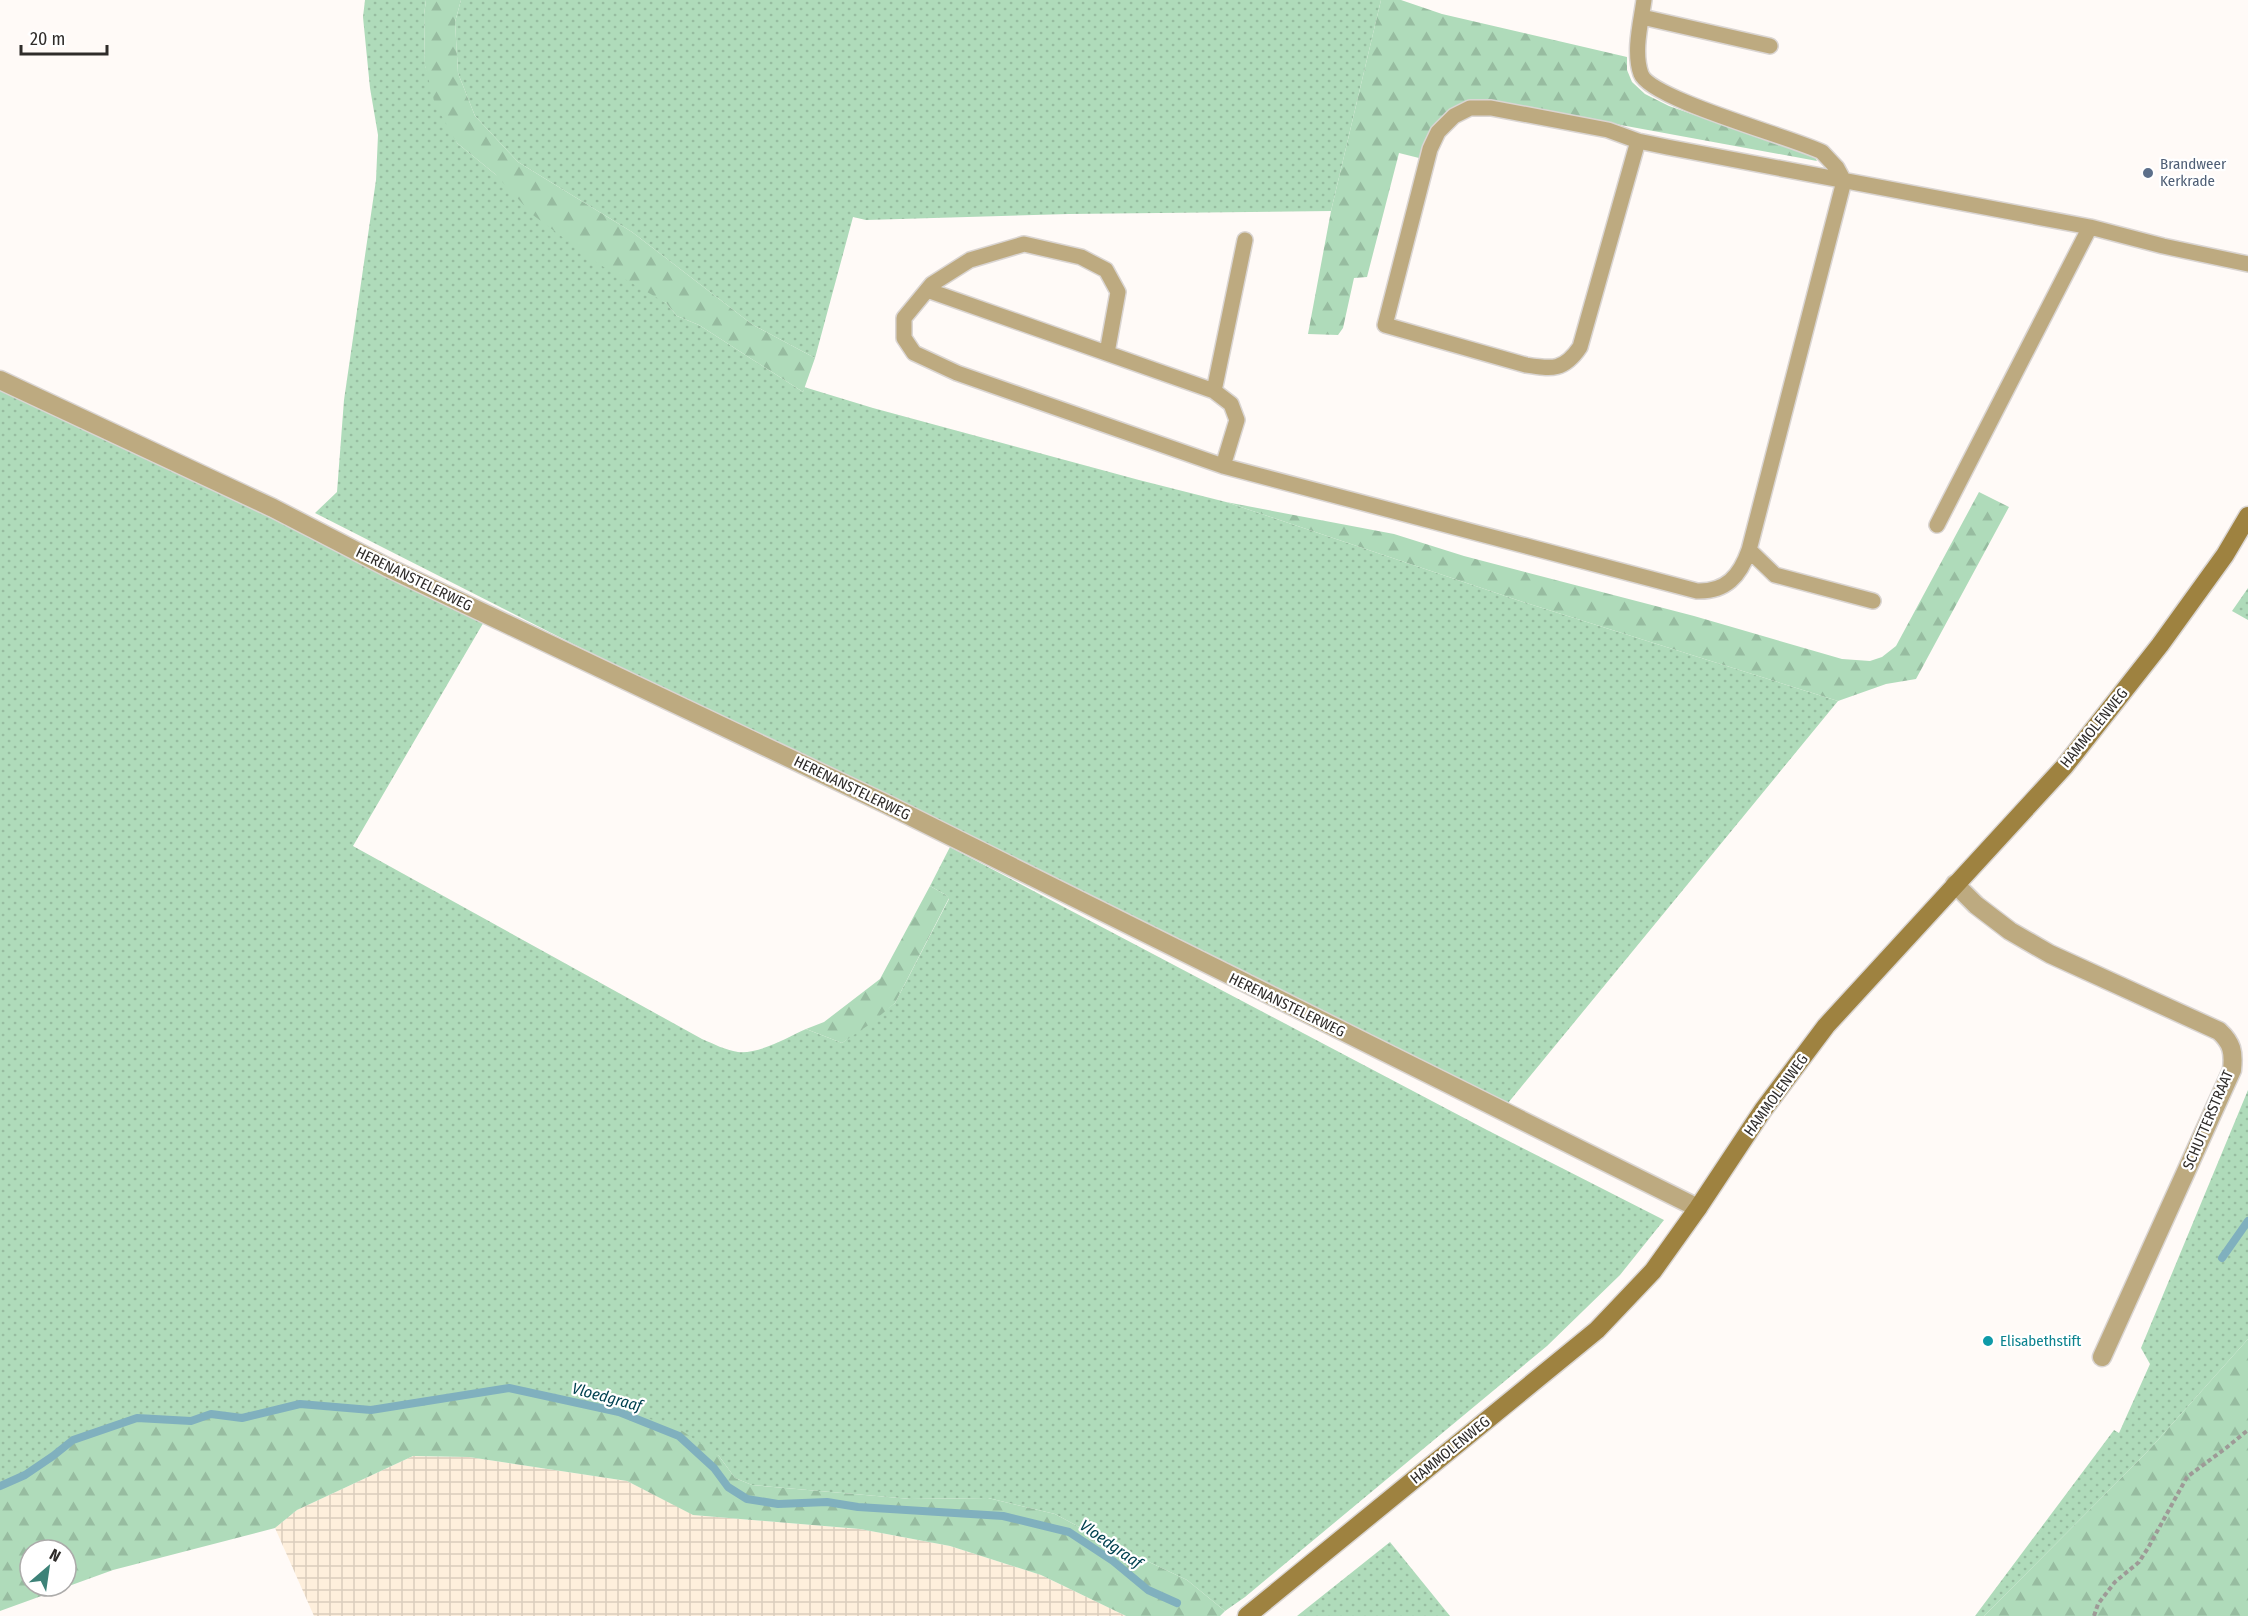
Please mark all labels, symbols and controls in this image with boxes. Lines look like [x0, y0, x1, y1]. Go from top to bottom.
scale bar [21, 18, 106, 56]
text: 20 m [30, 28, 65, 50]
place label: Brandweer Kerkrade [2160, 155, 2227, 190]
marker: Brandweer Kerkrade [2141, 166, 2155, 180]
street label: HERENANSTELERWEG [353, 543, 475, 615]
street label: HAMMOLENWEG [2056, 685, 2132, 771]
street label: HERENANSTELERWEG [791, 752, 913, 824]
street label: HERENANSTELERWEG [1226, 969, 1348, 1041]
street label: HAMMOLENWEG [1740, 1050, 1812, 1140]
street label: SCHUTTERSTRAAT [2179, 1068, 2237, 1172]
place label: Elisabethstift [2000, 1332, 2081, 1350]
marker: Elisabethstift [1981, 1334, 1995, 1348]
water label: Vloedgraaf [570, 1379, 646, 1416]
street label: HAMMOLENWEG [1407, 1412, 1493, 1488]
water label: Vloedgraaf [1076, 1516, 1148, 1574]
north arrow [18, 1538, 78, 1598]
text: N [46, 1545, 64, 1566]

